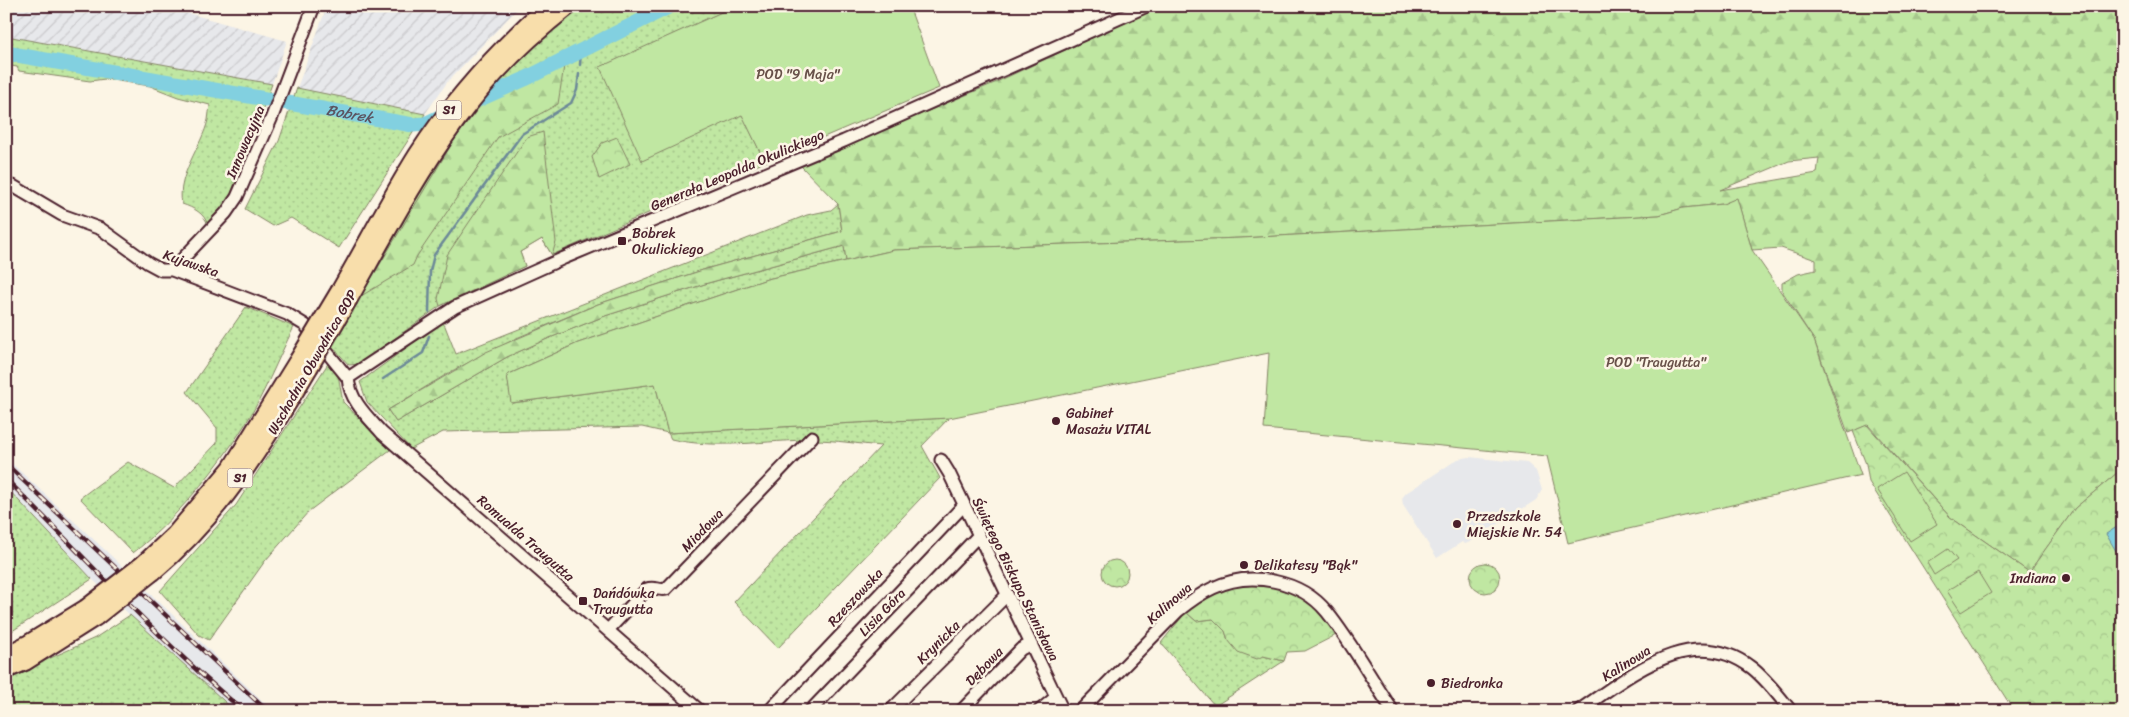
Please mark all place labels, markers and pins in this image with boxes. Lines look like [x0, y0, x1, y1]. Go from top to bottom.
place label: Bobrek Okulickiego [632, 221, 704, 262]
marker: Bobrek Okulickiego [616, 235, 628, 247]
place label: Gabinet Masażu VITAL [1066, 401, 1151, 442]
marker: Gabinet Masażu VITAL [1050, 415, 1062, 427]
place label: Przedszkole Miejskie Nr. 54 [1467, 504, 1562, 545]
marker: Przedszkole Miejskie Nr. 54 [1451, 518, 1463, 530]
place label: Delikatesy "Bąk" [1254, 553, 1358, 578]
marker: Delikatesy "Bąk" [1238, 559, 1250, 571]
place label: Indiana [2009, 566, 2056, 591]
marker: Indiana [2060, 572, 2072, 584]
place label: Dańdówka Traugutta [593, 581, 656, 622]
marker: Dańdówka Traugutta [577, 595, 589, 607]
place label: Biedronka [1441, 671, 1503, 696]
marker: Biedronka [1425, 677, 1437, 689]

